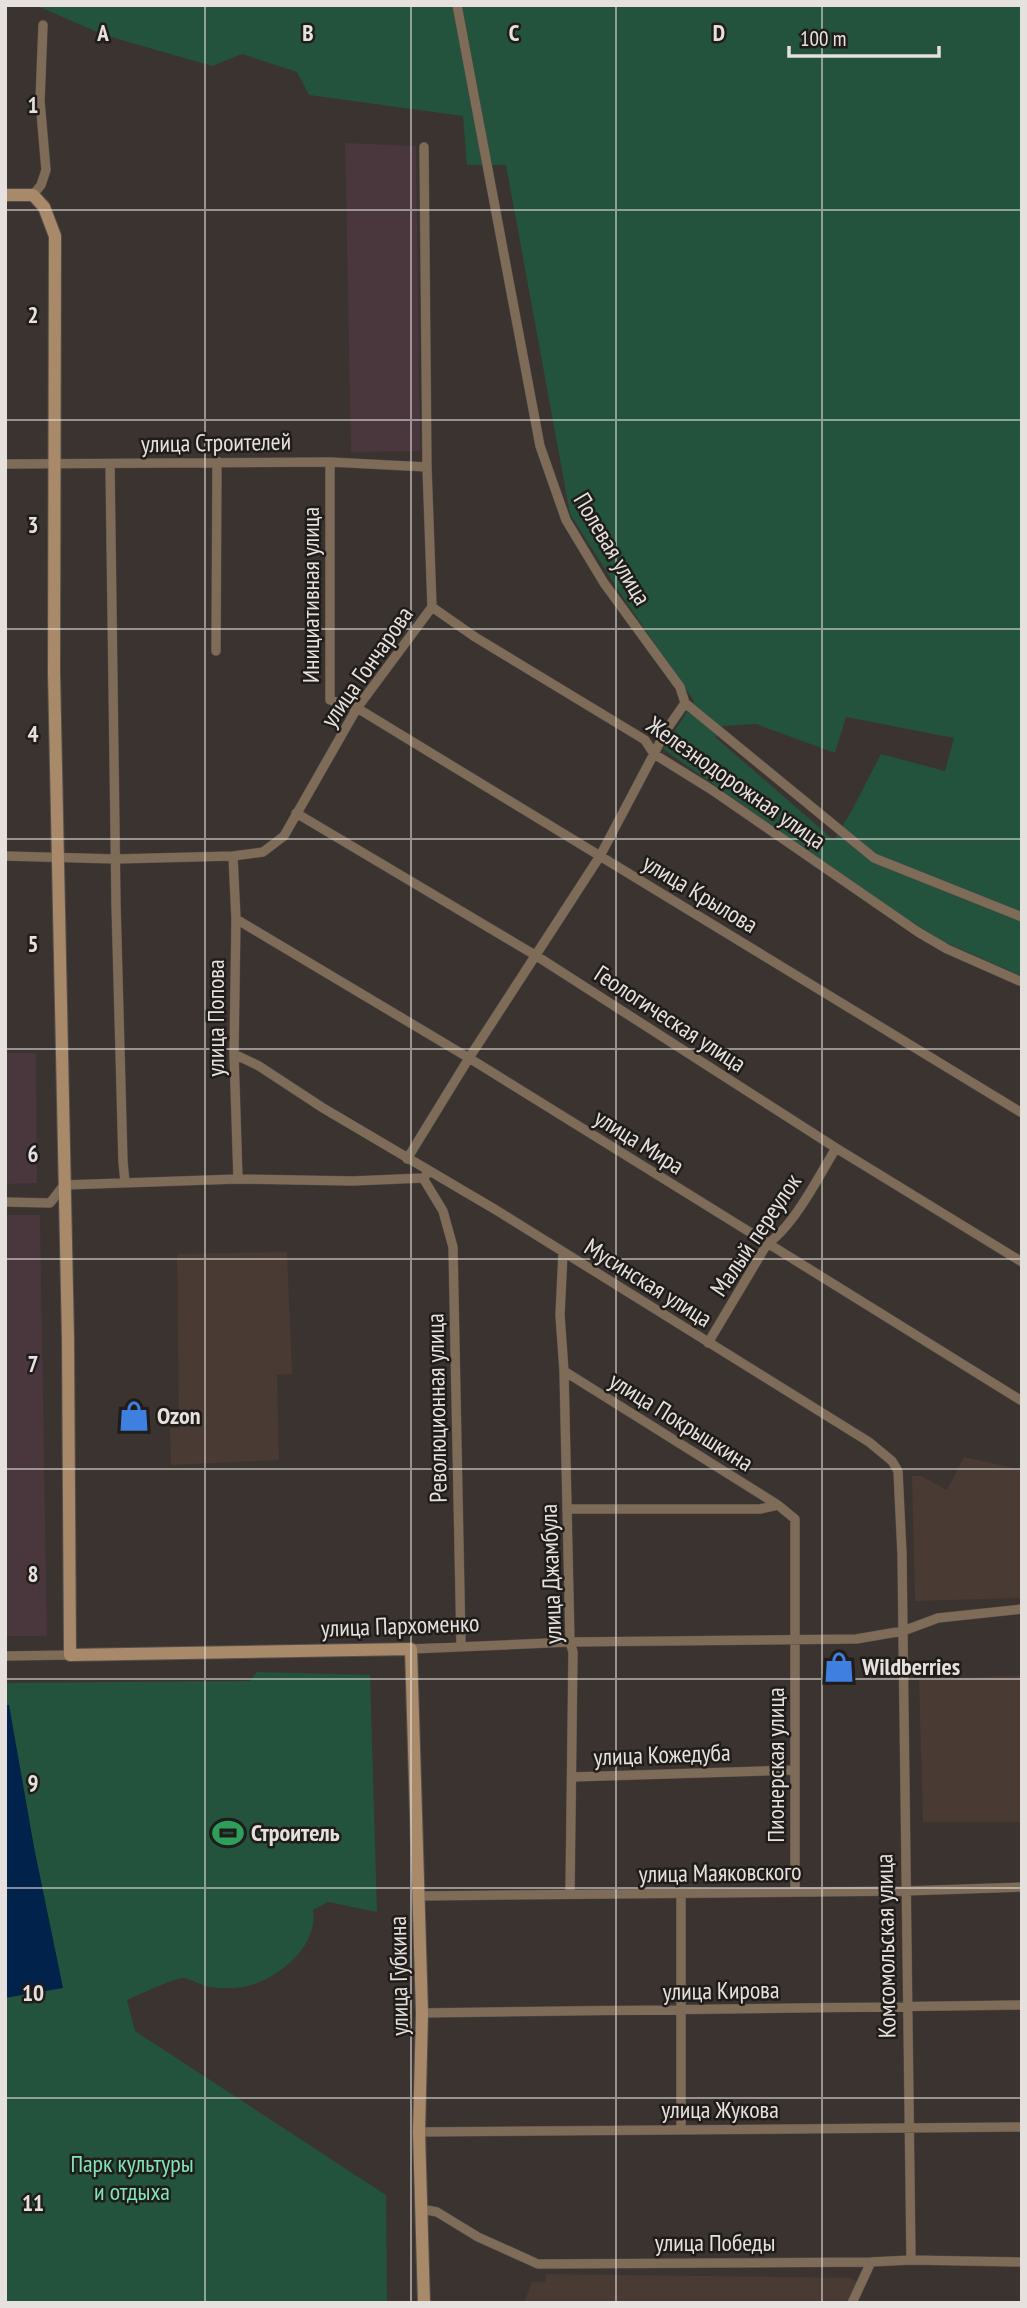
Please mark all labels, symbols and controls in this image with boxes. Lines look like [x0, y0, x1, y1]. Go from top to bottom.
scale bar [789, 14, 940, 58]
text: A [96, 18, 109, 47]
text: B [302, 18, 314, 47]
text: C [509, 18, 520, 47]
text: D [713, 18, 725, 47]
text: 100 m [800, 25, 846, 52]
text: 1 [28, 90, 39, 119]
text: 2 [28, 300, 39, 329]
street label: улица Строителей [141, 426, 291, 459]
street label: Полевая улица [567, 487, 658, 610]
street label: Инициативная улица [295, 507, 326, 683]
text: 3 [28, 510, 39, 539]
street label: улица Гончарова [314, 600, 420, 733]
street label: Железнодорожная улица [640, 709, 832, 856]
text: 4 [28, 719, 39, 748]
street label: улица Крылова [637, 847, 763, 940]
text: 5 [28, 929, 39, 958]
street label: Геологическая улица [589, 958, 752, 1079]
street label: улица Попова [200, 959, 231, 1077]
street label: улица Мира [589, 1102, 690, 1181]
text: 6 [28, 1139, 39, 1168]
street label: Малый переулок [703, 1167, 808, 1302]
street label: Мусинская улица [579, 1231, 718, 1334]
street label: Революционная улица [419, 1313, 454, 1503]
text: 7 [28, 1349, 39, 1378]
street label: улица Покрышкина [603, 1365, 759, 1478]
shop icon: Ozon [117, 1399, 151, 1433]
place label: Ozon [157, 1400, 200, 1431]
street label: улица Джамбула [533, 1503, 568, 1645]
text: 8 [28, 1559, 39, 1588]
street label: улица Пархоменко [320, 1607, 480, 1644]
shop icon: Wildberries [822, 1650, 856, 1684]
place label: Wildberries [861, 1651, 960, 1682]
street label: Пионерская улица [760, 1687, 791, 1843]
street label: улица Кожедуба [593, 1737, 731, 1772]
text: 9 [28, 1768, 39, 1797]
sports icon: Строитель [211, 1816, 245, 1850]
place label: Строитель [251, 1817, 340, 1848]
street label: Комсомольская улица [868, 1853, 903, 2039]
street label: улица Маяковского [638, 1856, 802, 1889]
street label: улица Губкина [382, 1916, 415, 2036]
street label: улица Кирова [662, 1974, 780, 2007]
text: 10 [22, 1978, 44, 2007]
street label: улица Жукова [661, 2094, 779, 2125]
park label: Парк культуры и отдыха [70, 2148, 194, 2207]
text: 11 [22, 2188, 44, 2217]
street label: улица Победы [655, 2227, 775, 2258]

